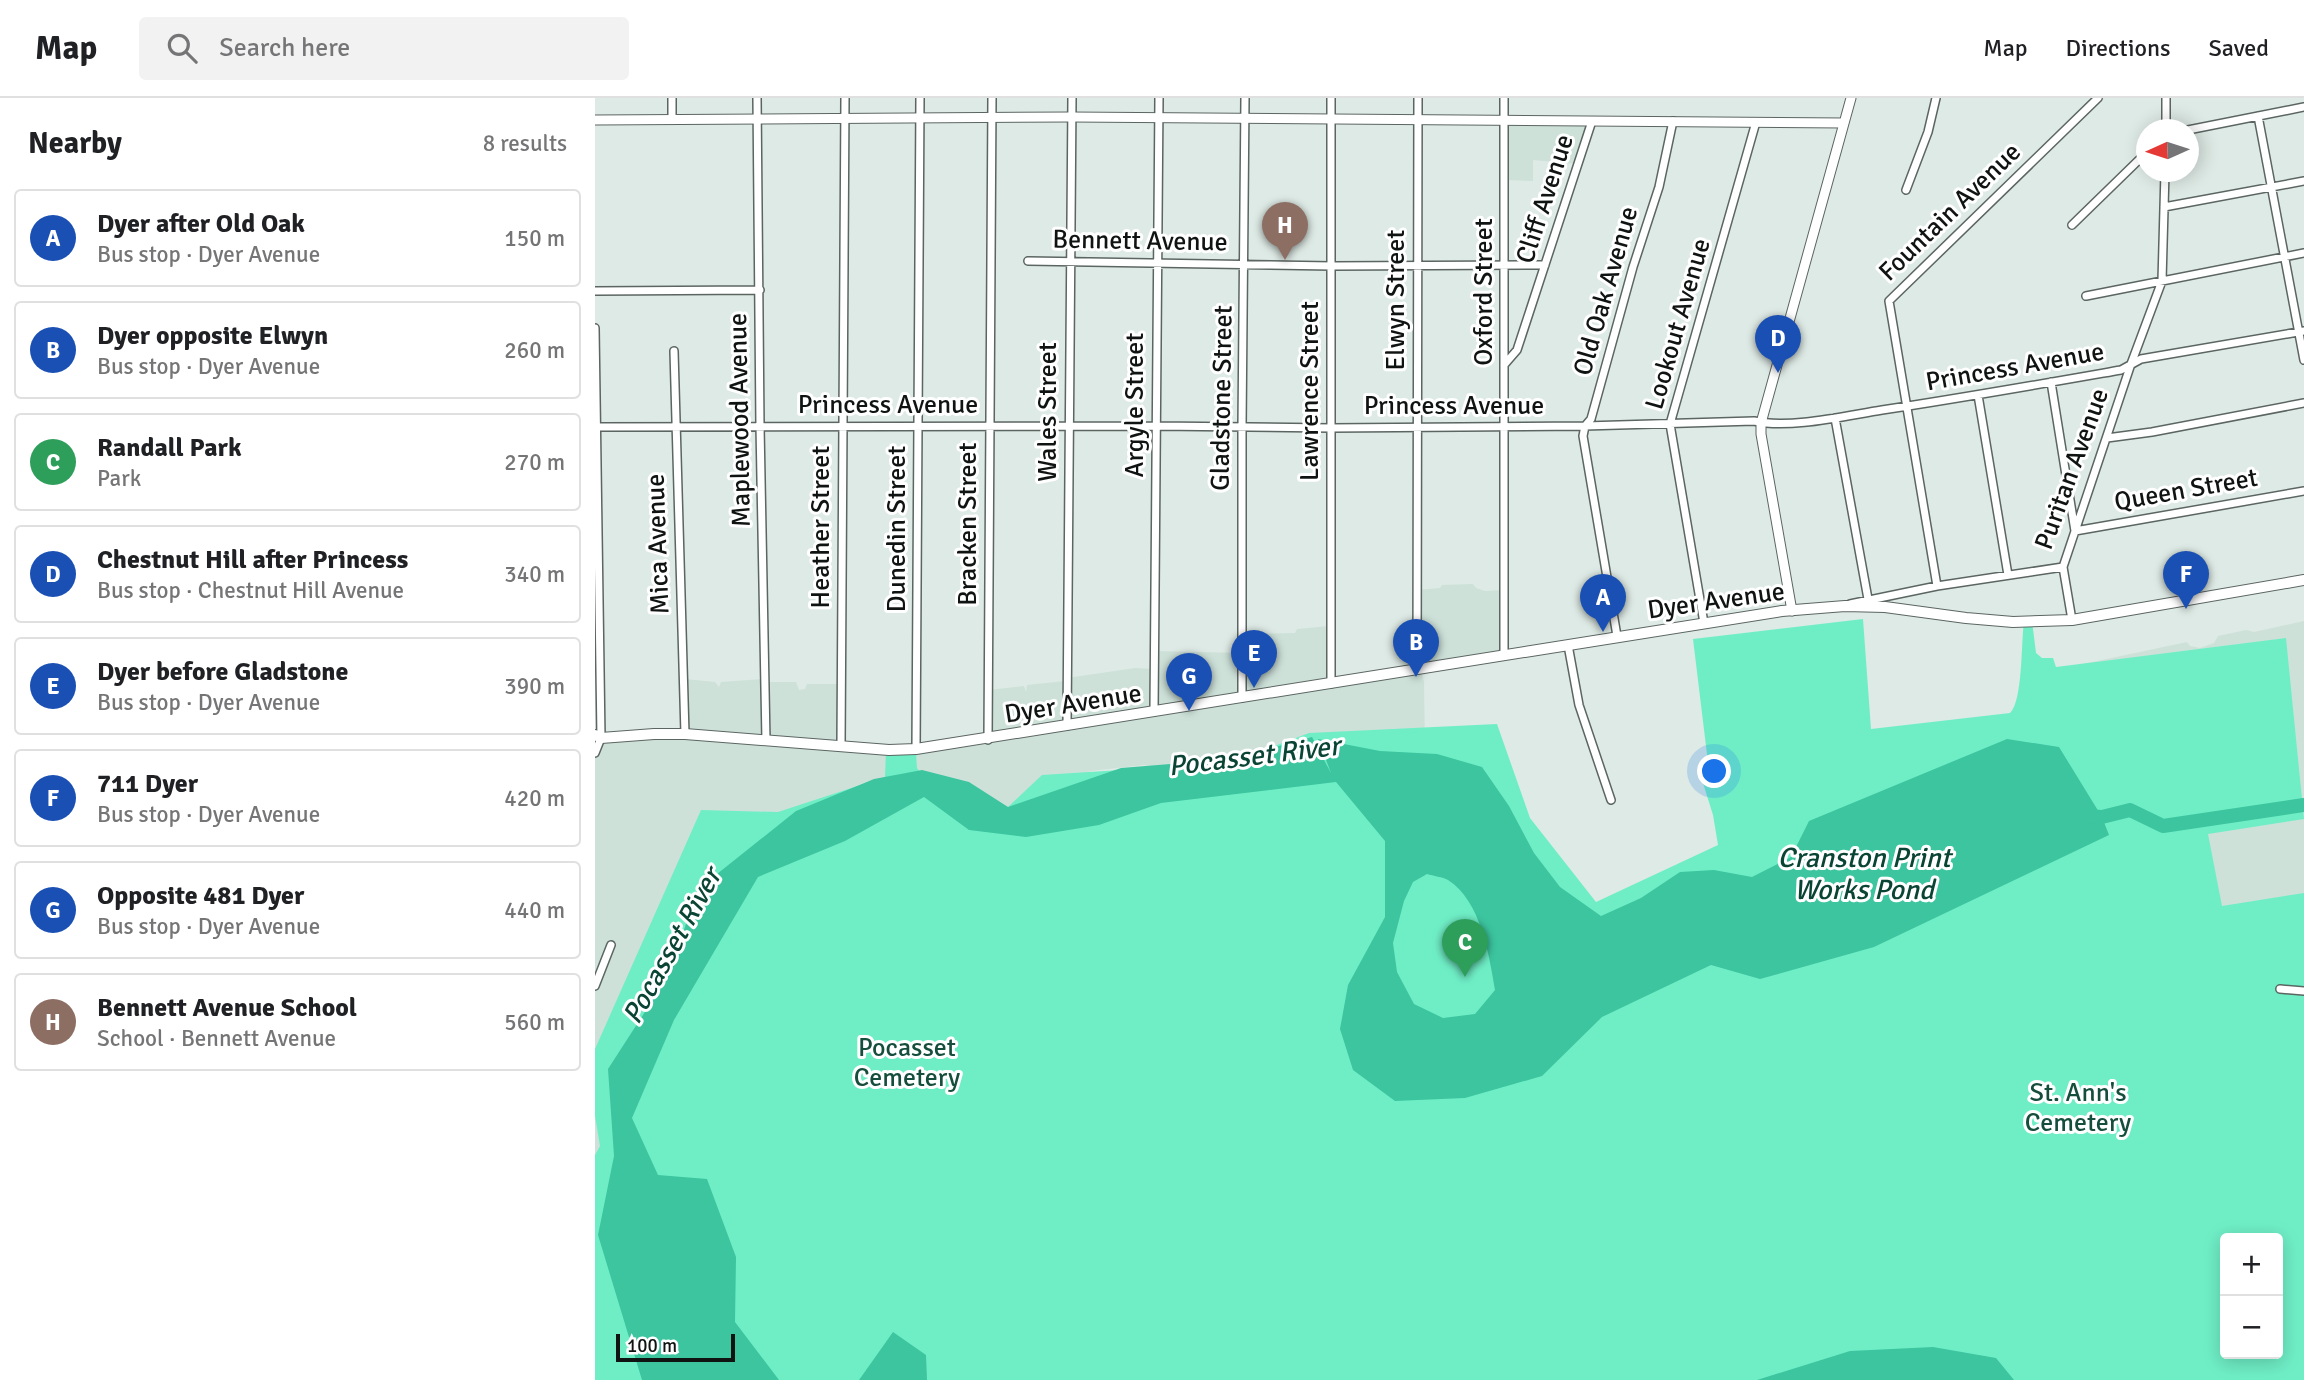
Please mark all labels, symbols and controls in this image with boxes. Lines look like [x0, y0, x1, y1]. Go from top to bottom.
search box [139, 17, 629, 80]
text: Map [35, 28, 97, 69]
icon: search [163, 29, 201, 67]
text: Search here [219, 32, 350, 64]
text: Map [1983, 33, 2028, 63]
text: Directions [2066, 33, 2171, 63]
text: Saved [2209, 33, 2269, 63]
north arrow [2136, 119, 2199, 182]
text: Nearby [28, 125, 122, 162]
text: 8 results [483, 129, 567, 158]
street label: Cliff Avenue [1509, 130, 1581, 268]
street label: Fountain Avenue [1872, 136, 2028, 288]
pin: H [1262, 202, 1308, 260]
street label: Old Oak Avenue [1567, 203, 1645, 379]
text: Dyer after Old Oak [97, 208, 305, 240]
street label: Oxford Street [1468, 218, 1500, 366]
street label: Bennett Avenue [1052, 223, 1228, 259]
text: A [46, 224, 60, 253]
text: 150 m [504, 224, 565, 253]
street label: Elwyn Street [1380, 230, 1412, 370]
street label: Lookout Avenue [1638, 235, 1718, 413]
text: Bus stop · Dyer Avenue [97, 240, 320, 269]
street label: Lawrence Street [1294, 301, 1326, 481]
street label: Gladstone Street [1204, 305, 1240, 491]
street label: Maplewood Avenue [722, 313, 758, 527]
pin: D [1755, 315, 1801, 373]
text: Dyer opposite Elwyn [97, 320, 328, 352]
street label: Argyle Street [1119, 333, 1151, 477]
text: B [46, 336, 60, 365]
text: 260 m [504, 336, 565, 365]
street label: Princess Avenue [1923, 336, 2107, 398]
street label: Wales Street [1032, 342, 1064, 482]
text: Bus stop · Dyer Avenue [97, 352, 320, 381]
street label: Puritan Avenue [2028, 384, 2116, 554]
street label: Princess Avenue [798, 389, 978, 421]
street label: Princess Avenue [1364, 390, 1544, 422]
text: Randall Park [97, 432, 242, 464]
street label: Bracken Street [952, 442, 984, 606]
street label: Heather Street [805, 446, 837, 608]
street label: Dunedin Street [881, 446, 913, 612]
text: C [46, 448, 60, 477]
text: 270 m [504, 448, 565, 477]
street label: Queen Street [2112, 462, 2260, 518]
text: Park [97, 464, 141, 493]
street label: Mica Avenue [640, 473, 676, 615]
text: Chestnut Hill after Princess [97, 544, 408, 576]
pin: F [2163, 551, 2209, 609]
text: D [45, 560, 61, 589]
text: 340 m [504, 560, 565, 589]
pin: A [1580, 574, 1626, 632]
text: Bus stop · Chestnut Hill Avenue [97, 576, 404, 605]
street label: Dyer Avenue [1645, 576, 1787, 626]
pin: B [1393, 619, 1439, 677]
pin: E [1231, 630, 1277, 688]
pin: G [1166, 653, 1212, 711]
text: Dyer before Gladstone [97, 656, 348, 688]
text: E [46, 672, 60, 701]
text: 390 m [504, 672, 565, 701]
street label: Dyer Avenue [1002, 677, 1144, 731]
text: Bus stop · Dyer Avenue [97, 688, 320, 717]
water label: Pocasset River [1166, 728, 1345, 783]
your location [1697, 754, 1731, 788]
text: 711 Dyer [97, 768, 198, 800]
text: F [47, 784, 59, 813]
text: 420 m [504, 784, 565, 813]
text: Bus stop · Dyer Avenue [97, 800, 320, 829]
water label: Cranston Print Works Pond [1777, 841, 1954, 907]
water label: Pocasset River [615, 859, 730, 1030]
text: Opposite 481 Dyer [97, 880, 304, 912]
text: G [45, 896, 61, 925]
text: 440 m [504, 896, 565, 925]
text: Bus stop · Dyer Avenue [97, 912, 320, 941]
pin: C [1442, 919, 1488, 977]
text: Bennett Avenue School [97, 992, 357, 1024]
text: H [45, 1008, 61, 1037]
text: 560 m [504, 1008, 565, 1037]
text: School · Bennett Avenue [97, 1024, 336, 1053]
park label: Pocasset Cemetery [854, 1032, 960, 1094]
park label: St. Ann's Cemetery [2025, 1077, 2131, 1139]
map controls [2220, 1233, 2283, 1359]
button: + [2220, 1233, 2283, 1296]
button: − [2220, 1296, 2283, 1359]
scale bar [616, 1331, 735, 1363]
text: 100 m [627, 1334, 677, 1358]

